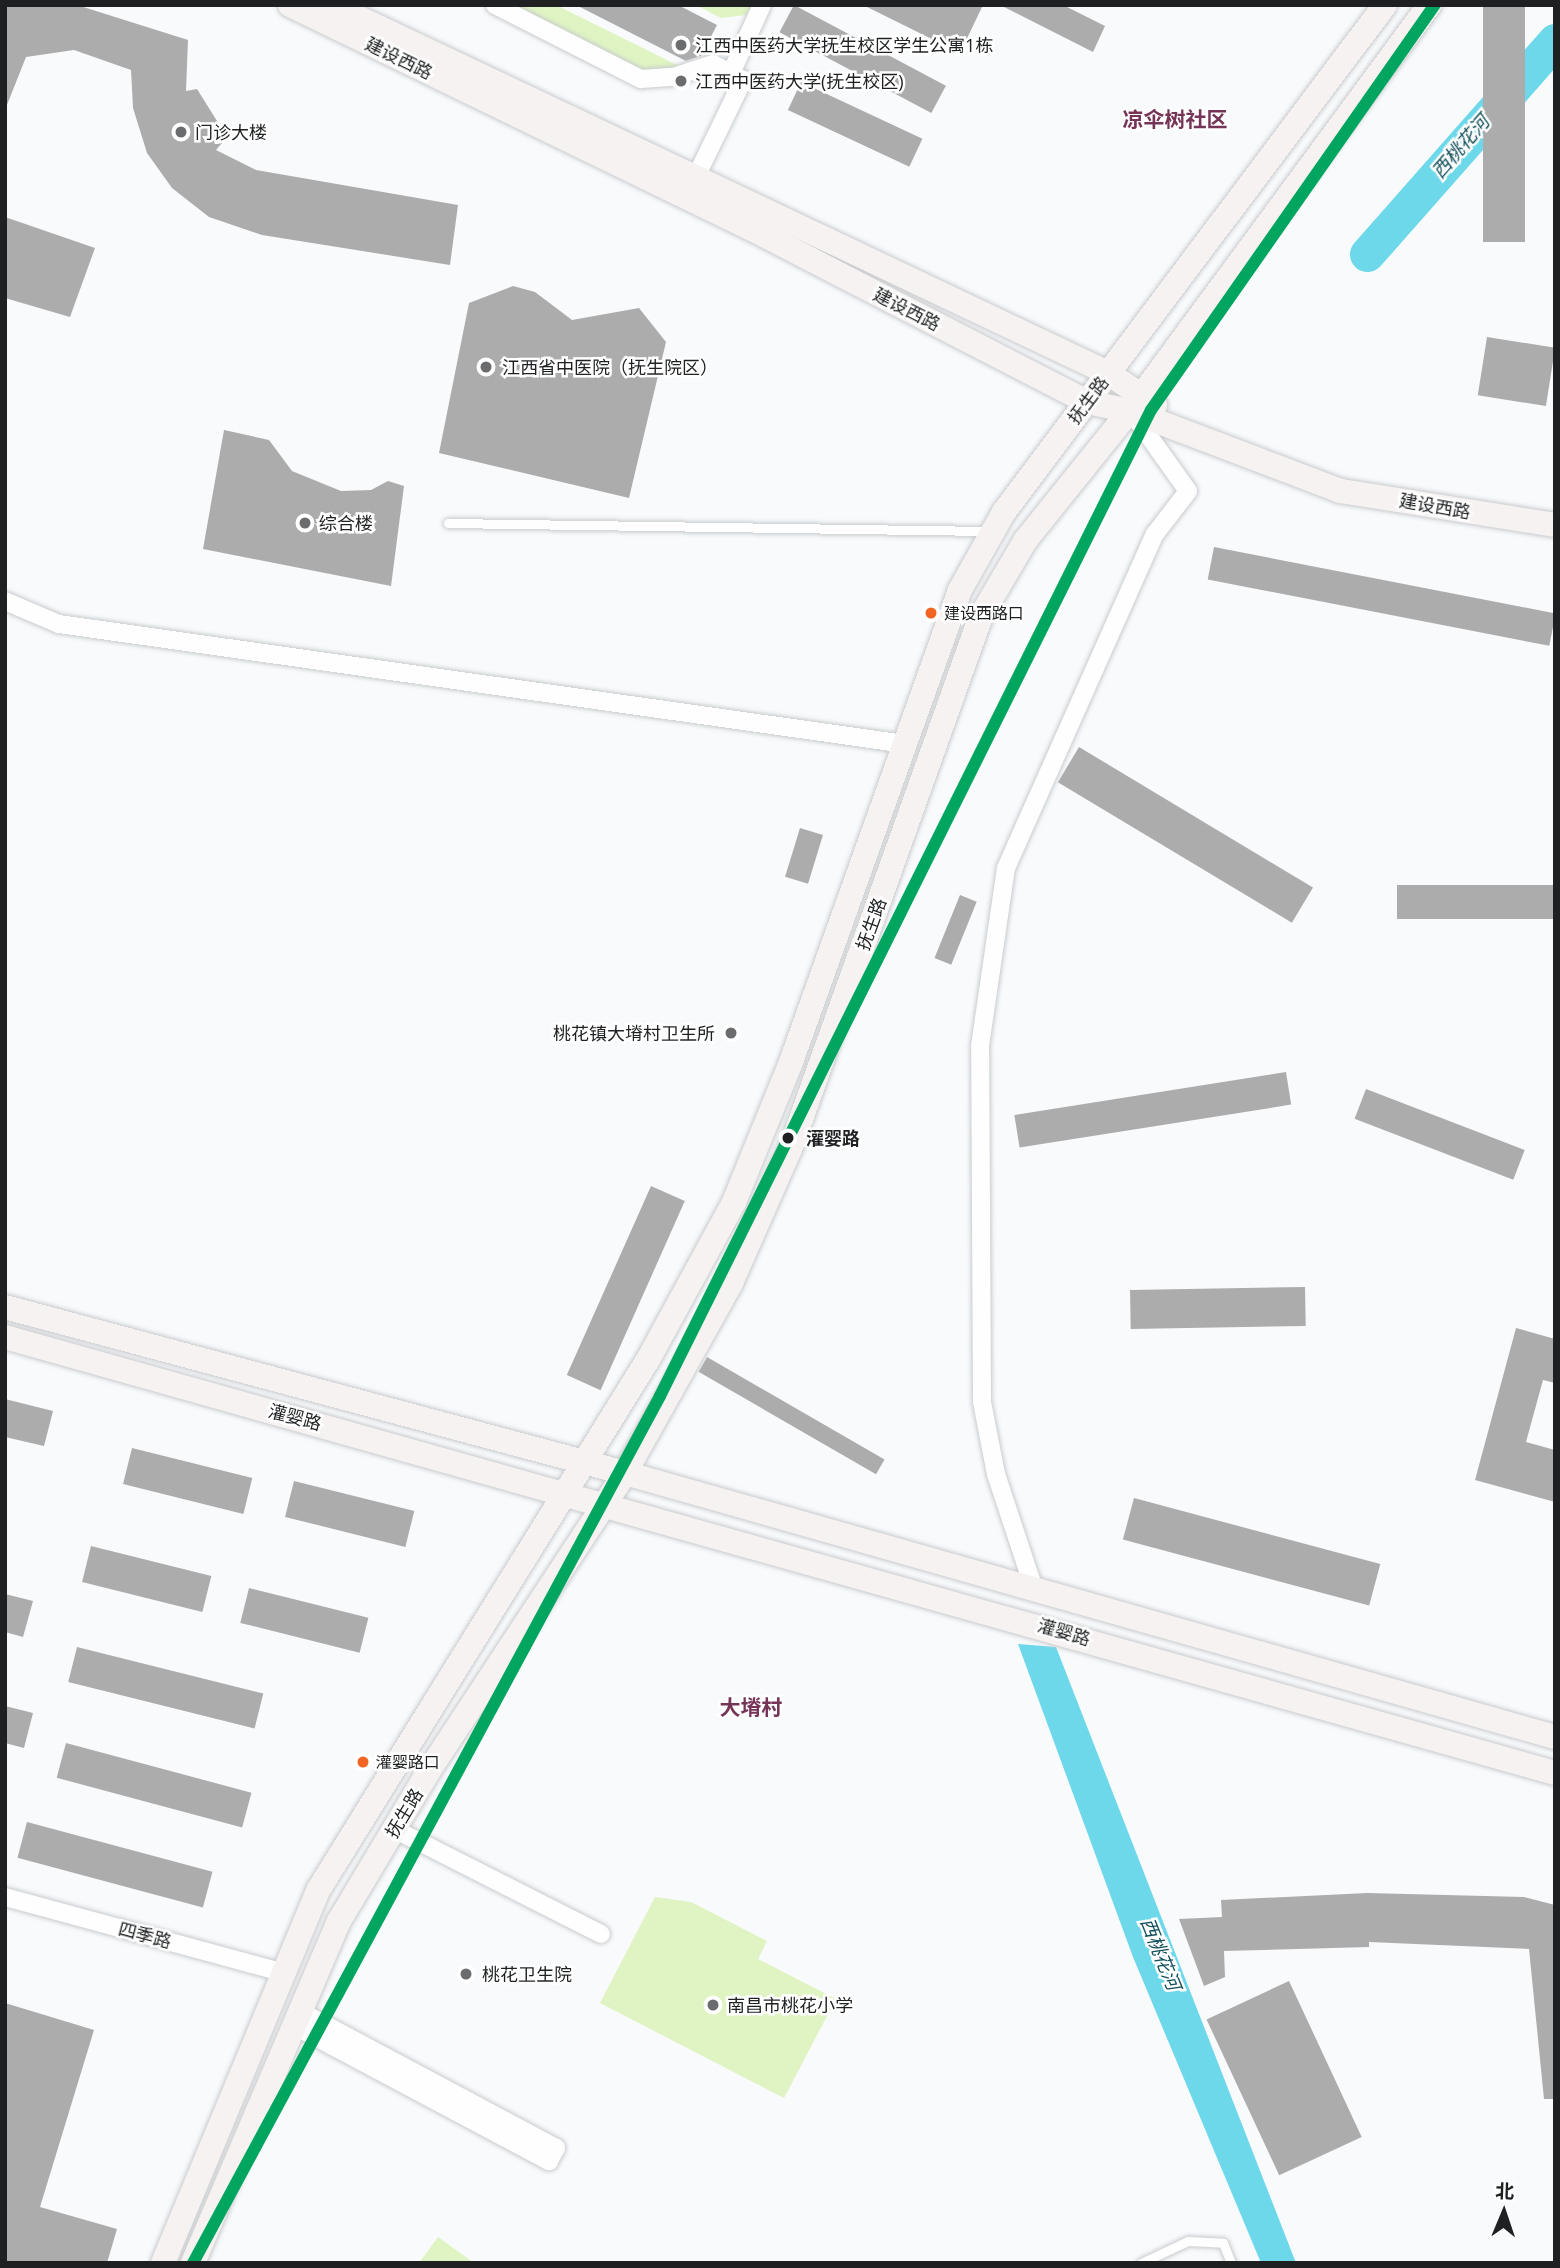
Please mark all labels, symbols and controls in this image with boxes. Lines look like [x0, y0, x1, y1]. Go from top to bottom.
street label: 建设西路 [362, 33, 436, 83]
place label: 江西中医药大学抚生校区学生公寓1栋 [695, 34, 993, 56]
marker: 江西中医药大学抚生校区学生公寓1栋 [673, 37, 689, 53]
place label: 江西中医药大学(抚生校区) [695, 70, 904, 92]
marker: 江西中医药大学(抚生校区) [673, 73, 689, 89]
district label: 凉伞树社区 [1123, 106, 1227, 132]
water label: 西桃花河 [1427, 111, 1495, 183]
place label: 门诊大楼 [195, 121, 267, 143]
marker: 门诊大楼 [173, 124, 189, 140]
street label: 建设西路 [870, 283, 944, 335]
place label: 江西省中医院（抚生院区） [502, 356, 718, 378]
marker: 江西省中医院（抚生院区） [476, 357, 496, 377]
street label: 抚生路 [1063, 372, 1113, 428]
street label: 建设西路 [1398, 489, 1472, 523]
place label: 综合楼 [319, 512, 373, 534]
marker: 综合楼 [297, 515, 313, 531]
place label: 建设西路口 [944, 603, 1024, 623]
marker: 建设西路口 [924, 606, 938, 620]
street label: 抚生路 [852, 895, 890, 953]
place label: 桃花镇大塉村卫生所 [553, 1022, 715, 1044]
marker: 桃花镇大塉村卫生所 [721, 1023, 741, 1043]
marker: 灌婴路 [776, 1126, 800, 1150]
place label: 灌婴路 [806, 1127, 860, 1149]
street label: 灌婴路 [266, 1400, 324, 1434]
street label: 灌婴路 [1035, 1614, 1093, 1650]
district label: 大塉村 [720, 1694, 782, 1720]
place label: 灌婴路口 [376, 1752, 440, 1772]
marker: 灌婴路口 [356, 1755, 370, 1769]
street label: 抚生路 [381, 1784, 427, 1842]
water label: 西桃花河 [1135, 1914, 1185, 1994]
street label: 四季路 [116, 1918, 174, 1952]
place label: 桃花卫生院 [482, 1963, 572, 1985]
marker: 桃花卫生院 [456, 1964, 476, 1984]
place label: 南昌市桃花小学 [727, 1994, 853, 2016]
marker: 南昌市桃花小学 [705, 1997, 721, 2013]
north arrow [1469, 2177, 1539, 2247]
text: 北 [1495, 2178, 1515, 2204]

